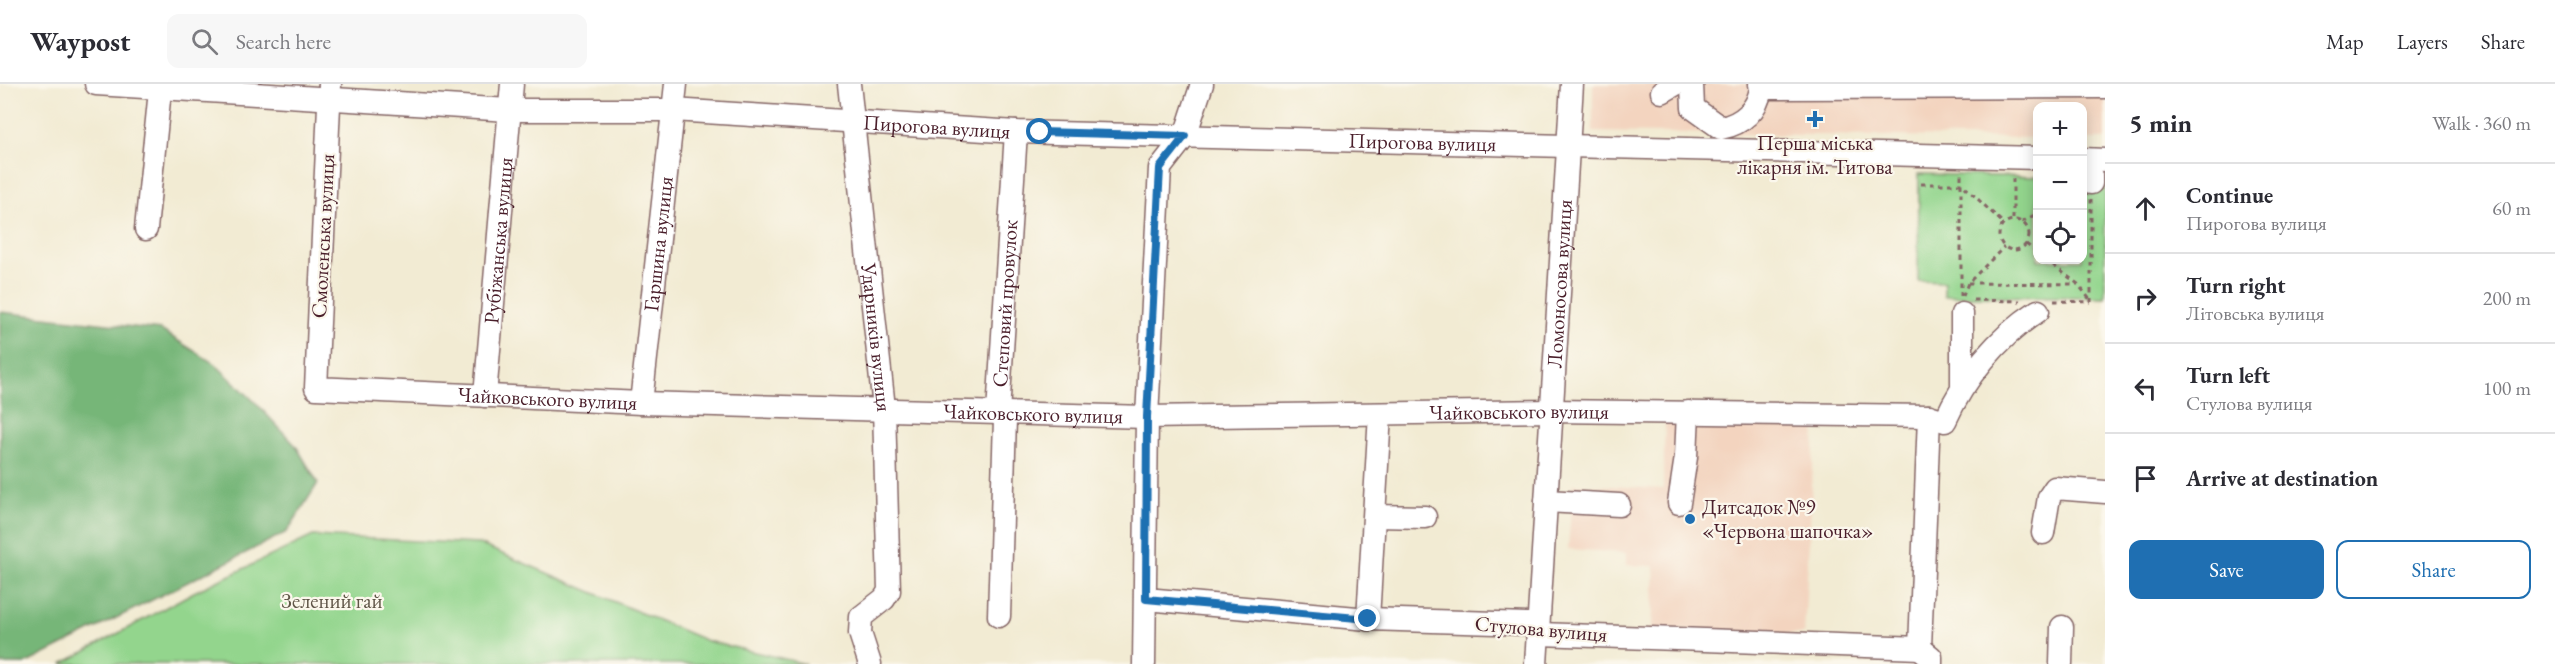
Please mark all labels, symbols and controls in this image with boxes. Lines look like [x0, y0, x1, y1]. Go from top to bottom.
search box [167, 14, 587, 68]
text: Waypost [30, 23, 131, 59]
icon: search [188, 25, 221, 58]
text: Search here [236, 27, 331, 56]
text: Map [2326, 28, 2364, 55]
text: Layers [2397, 28, 2448, 55]
text: Share [2481, 28, 2525, 55]
map controls [2033, 102, 2087, 264]
button: + [2033, 102, 2087, 156]
text: 5 min [2129, 106, 2192, 140]
street label: Пирогова вулиця [862, 108, 1011, 145]
marker: Перша міська лікарня ім. Титова [1806, 110, 1824, 128]
text: Walk · 360 m [2432, 110, 2531, 136]
route start [1026, 118, 1052, 144]
street label: Пирогова вулиця [1348, 126, 1497, 157]
place label: Перша міська лікарня ім. Титова [1737, 129, 1893, 180]
street label: Смоленська вулиця [305, 153, 340, 319]
street label: Рубіжанська вулиця [477, 156, 519, 325]
button: − [2033, 156, 2087, 210]
street label: Гаршина вулиця [637, 175, 679, 313]
text: Continue [2186, 181, 2273, 210]
icon: ahead [2129, 192, 2162, 225]
text: 60 m [2492, 195, 2531, 221]
street label: Ломоносова вулиця [1540, 199, 1578, 369]
button: locate [2033, 210, 2087, 264]
text: Пирогова вулиця [2186, 210, 2327, 236]
street label: Степовий провулок [986, 219, 1023, 388]
street label: Ударників вулиця [855, 261, 898, 413]
text: Turn right [2186, 271, 2285, 300]
icon: right [2129, 282, 2162, 315]
text: 200 m [2483, 285, 2531, 311]
text: Літовська вулиця [2186, 300, 2324, 326]
text: Turn left [2186, 361, 2270, 390]
icon: left [2129, 372, 2162, 405]
text: 100 m [2483, 375, 2531, 401]
street label: Чайковського вулиця [457, 381, 638, 416]
text: Стулова вулиця [2186, 390, 2312, 416]
street label: Чайковського вулиця [943, 397, 1123, 429]
street label: Чайковського вулиця [1429, 397, 1609, 426]
icon: arrive [2129, 462, 2162, 495]
text: Arrive at destination [2186, 464, 2378, 493]
place label: Дитсадок №9 «Червона шапочка» [1702, 493, 1874, 544]
marker: Дитсадок №9 «Червона шапочка» [1683, 512, 1697, 526]
button: Save [2129, 540, 2324, 599]
button: Share [2336, 540, 2531, 599]
park label: Зелений гай [281, 587, 383, 614]
route end [1354, 605, 1380, 631]
street label: Стулова вулиця [1474, 609, 1608, 648]

